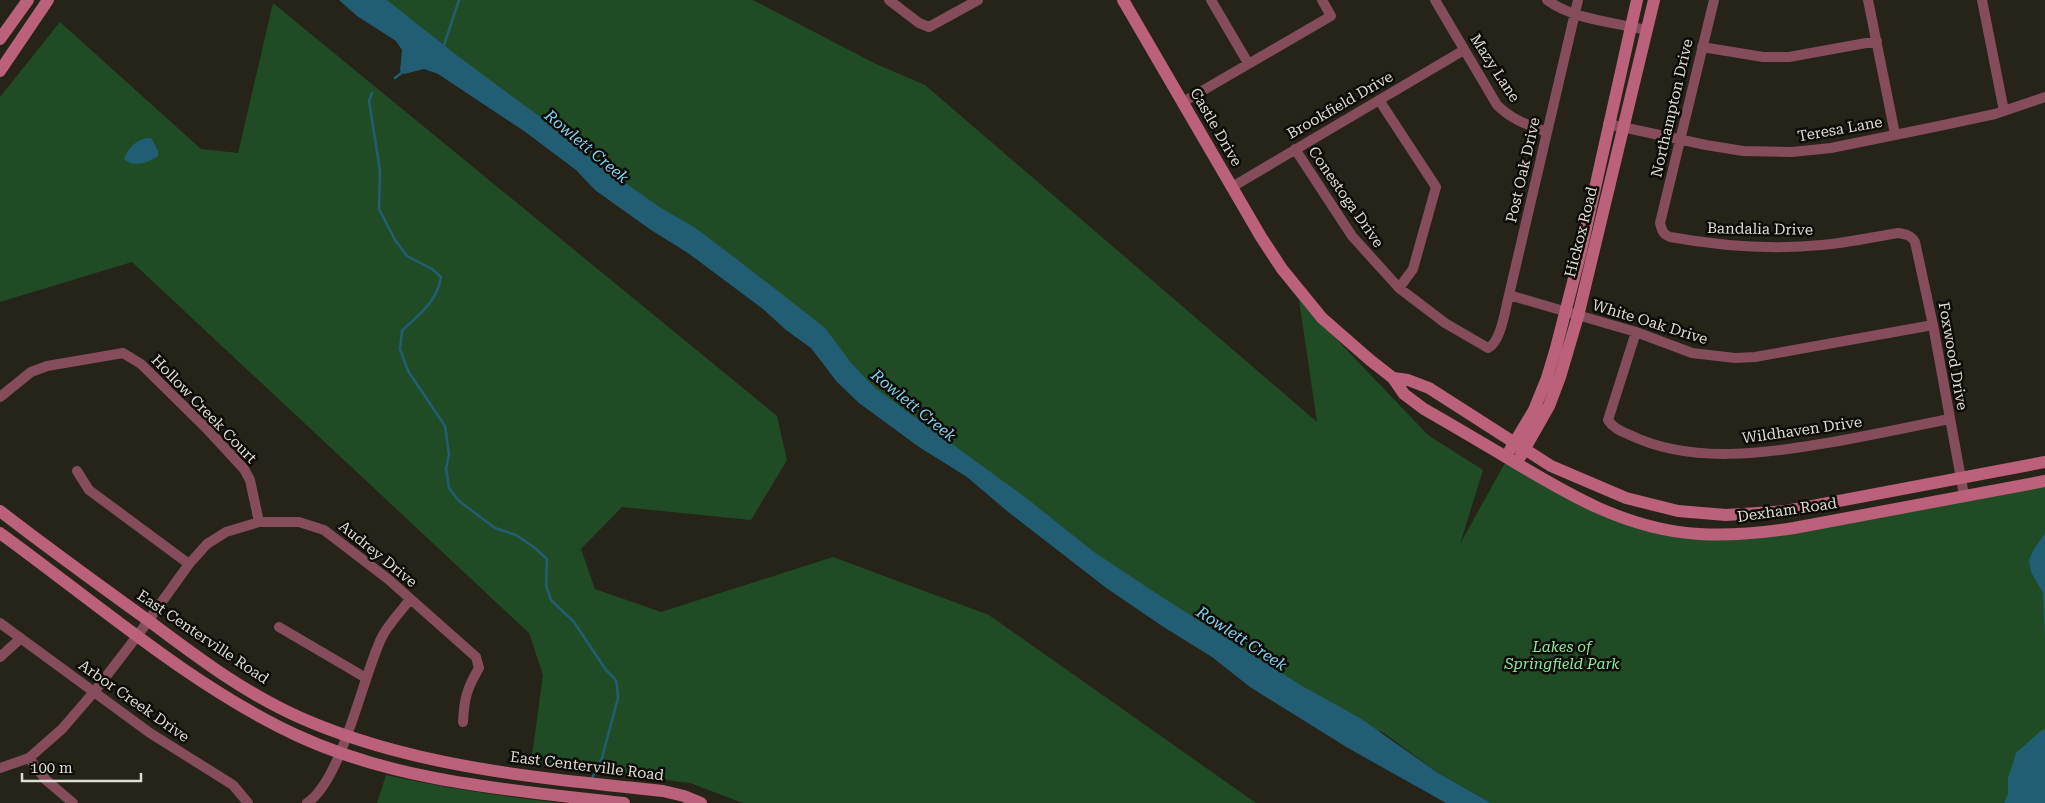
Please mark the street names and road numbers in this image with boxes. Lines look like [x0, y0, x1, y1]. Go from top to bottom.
street label: Mazy Lane [1466, 31, 1524, 105]
street label: Northampton Drive [1647, 37, 1697, 179]
street label: Brookfield Drive [1284, 67, 1396, 143]
street label: Castle Drive [1186, 85, 1246, 169]
street label: Teresa Lane [1796, 113, 1884, 145]
street label: Post Oak Drive [1502, 116, 1544, 224]
street label: Conestoga Drive [1304, 143, 1388, 251]
street label: Hickox Road [1561, 184, 1601, 279]
street label: Bandalia Drive [1707, 219, 1813, 239]
street label: White Oak Drive [1590, 296, 1710, 348]
street label: Foxwood Drive [1935, 301, 1971, 411]
street label: Hollow Creek Court [148, 351, 261, 467]
street label: Wildhaven Drive [1741, 413, 1863, 447]
street label: Dexham Road [1736, 494, 1838, 526]
street label: Audrey Drive [335, 517, 421, 591]
street label: East Centerville Road [134, 586, 273, 688]
street label: Arbor Creek Drive [75, 656, 193, 746]
street label: East Centerville Road [509, 748, 665, 784]

